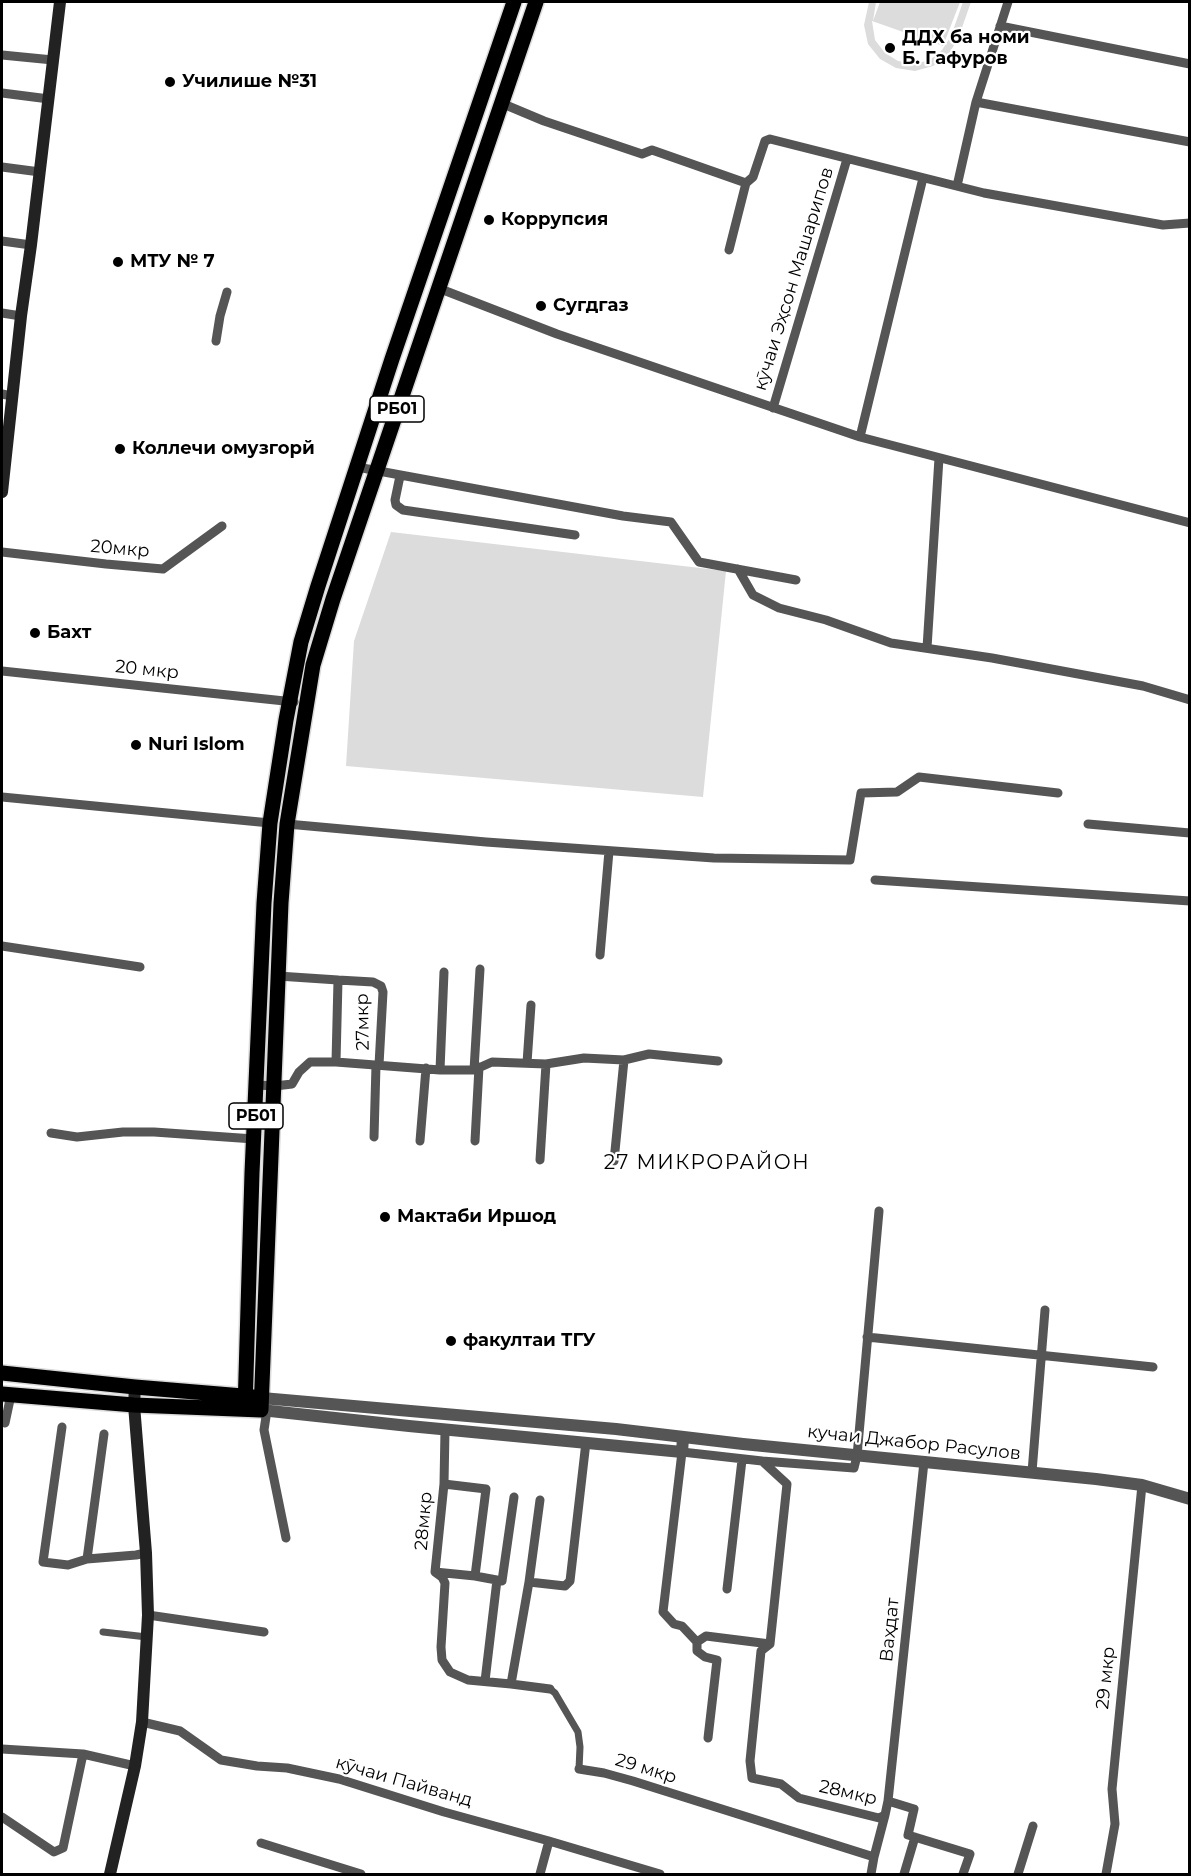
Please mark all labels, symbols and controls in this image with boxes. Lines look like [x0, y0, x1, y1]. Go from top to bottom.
place label: ДДХ ба номи Б. Гафуров [902, 27, 1030, 70]
marker: ДДХ ба номи Б. Гафуров [883, 41, 897, 55]
place label: Училише №31 [182, 71, 317, 93]
marker: Училише №31 [163, 75, 177, 89]
street label: кӯчаи Эҳсон Машарипов [750, 165, 838, 393]
place label: Коррупсия [501, 209, 608, 231]
marker: Коррупсия [482, 213, 496, 227]
place label: МТУ № 7 [130, 251, 215, 273]
marker: МТУ № 7 [111, 255, 125, 269]
place label: Сугдгаз [553, 295, 629, 317]
marker: Сугдгаз [534, 299, 548, 313]
road number: РБ01 [370, 396, 424, 422]
place label: Коллечи омузгорй [132, 438, 315, 460]
marker: Коллечи омузгорй [113, 442, 127, 456]
street label: 20мкр [90, 536, 150, 562]
place label: Бахт [47, 622, 91, 644]
marker: Бахт [28, 626, 42, 640]
street label: 20 мкр [114, 656, 180, 684]
place label: Nuri Islom [148, 734, 245, 756]
marker: Nuri Islom [129, 738, 143, 752]
street label: 27мкр [352, 993, 374, 1051]
road number: РБ01 [229, 1103, 283, 1129]
district label: 27 МИКРОРАЙОН [604, 1151, 810, 1175]
place label: Мактаби Иршод [397, 1206, 556, 1228]
marker: Мактаби Иршод [378, 1210, 392, 1224]
place label: факултаи ТГУ [463, 1330, 596, 1352]
marker: факултаи ТГУ [444, 1334, 458, 1348]
street label: кучаи Джабор Расулов [806, 1421, 1022, 1465]
street label: 28мкр [411, 1491, 437, 1551]
street label: Ваҳдат [876, 1597, 904, 1663]
street label: 29 мкр [1092, 1646, 1120, 1710]
street label: 29 мкр [613, 1749, 679, 1789]
street label: кӯчаи Пайванд [333, 1752, 475, 1812]
street label: 28мкр [817, 1776, 879, 1810]

